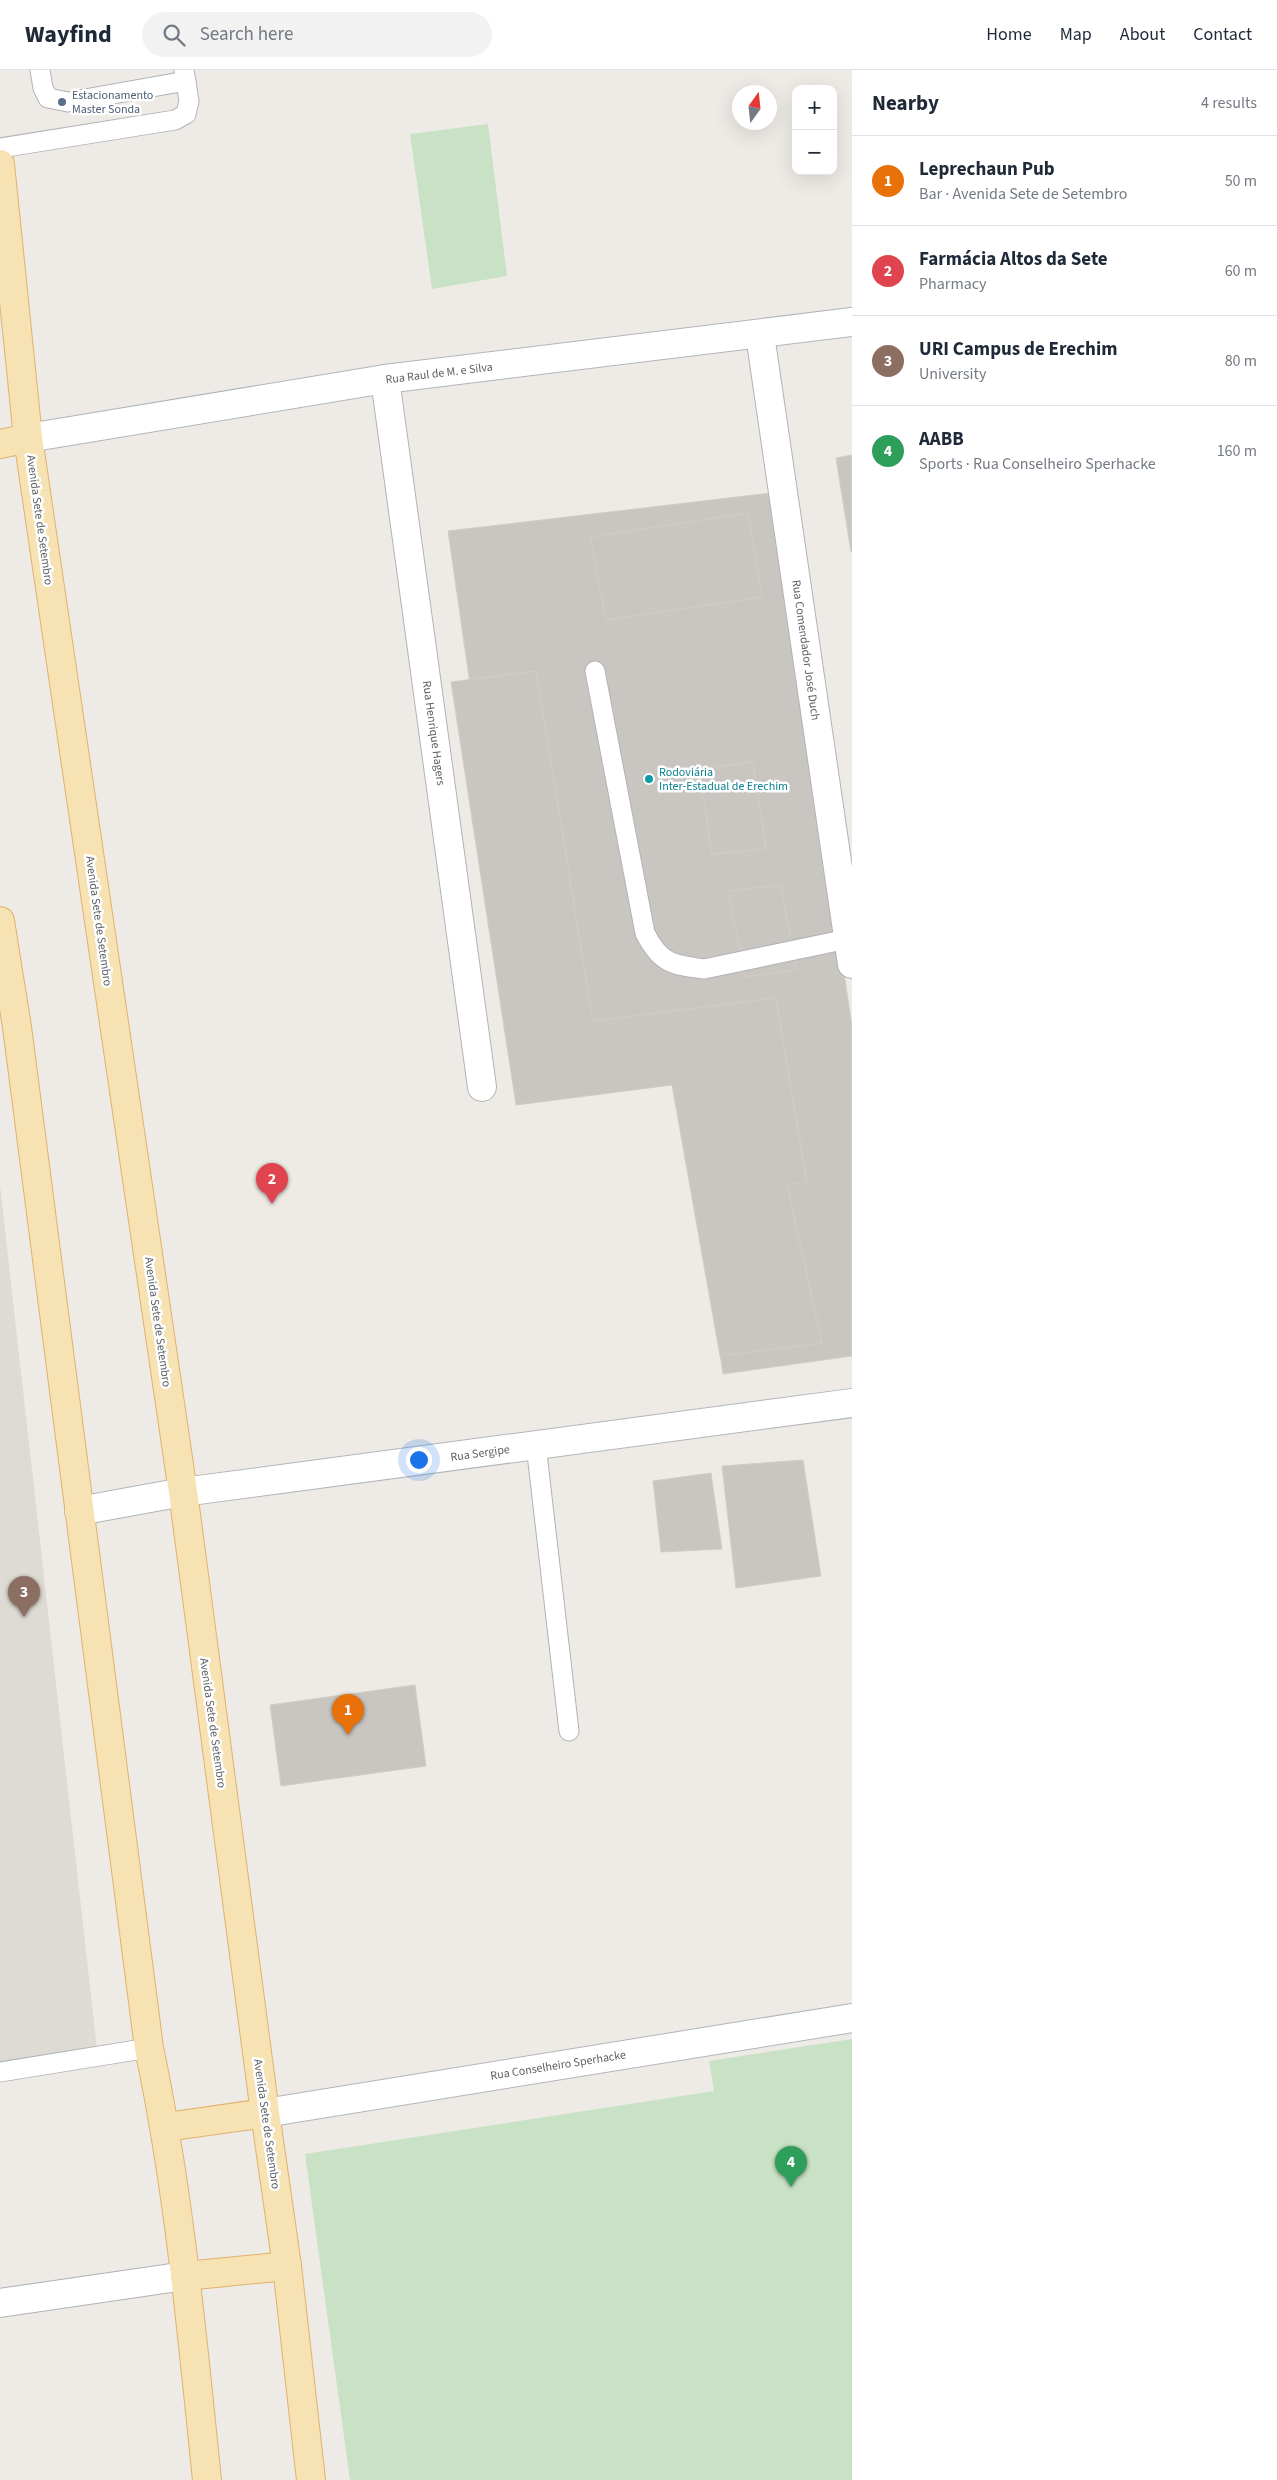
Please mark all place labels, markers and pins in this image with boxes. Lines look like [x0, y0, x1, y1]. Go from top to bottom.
place label: Estacionamento Master Sonda [72, 87, 153, 118]
marker: Estacionamento Master Sonda [56, 96, 68, 108]
place label: Rodoviária Inter-Estadual de Erechim [659, 764, 788, 795]
marker: Rodoviária Inter-Estadual de Erechim [643, 773, 655, 785]
pin: 2 [256, 1163, 288, 1204]
pin: 3 [8, 1576, 40, 1617]
pin: 1 [332, 1694, 364, 1735]
pin: 4 [775, 2146, 807, 2187]

